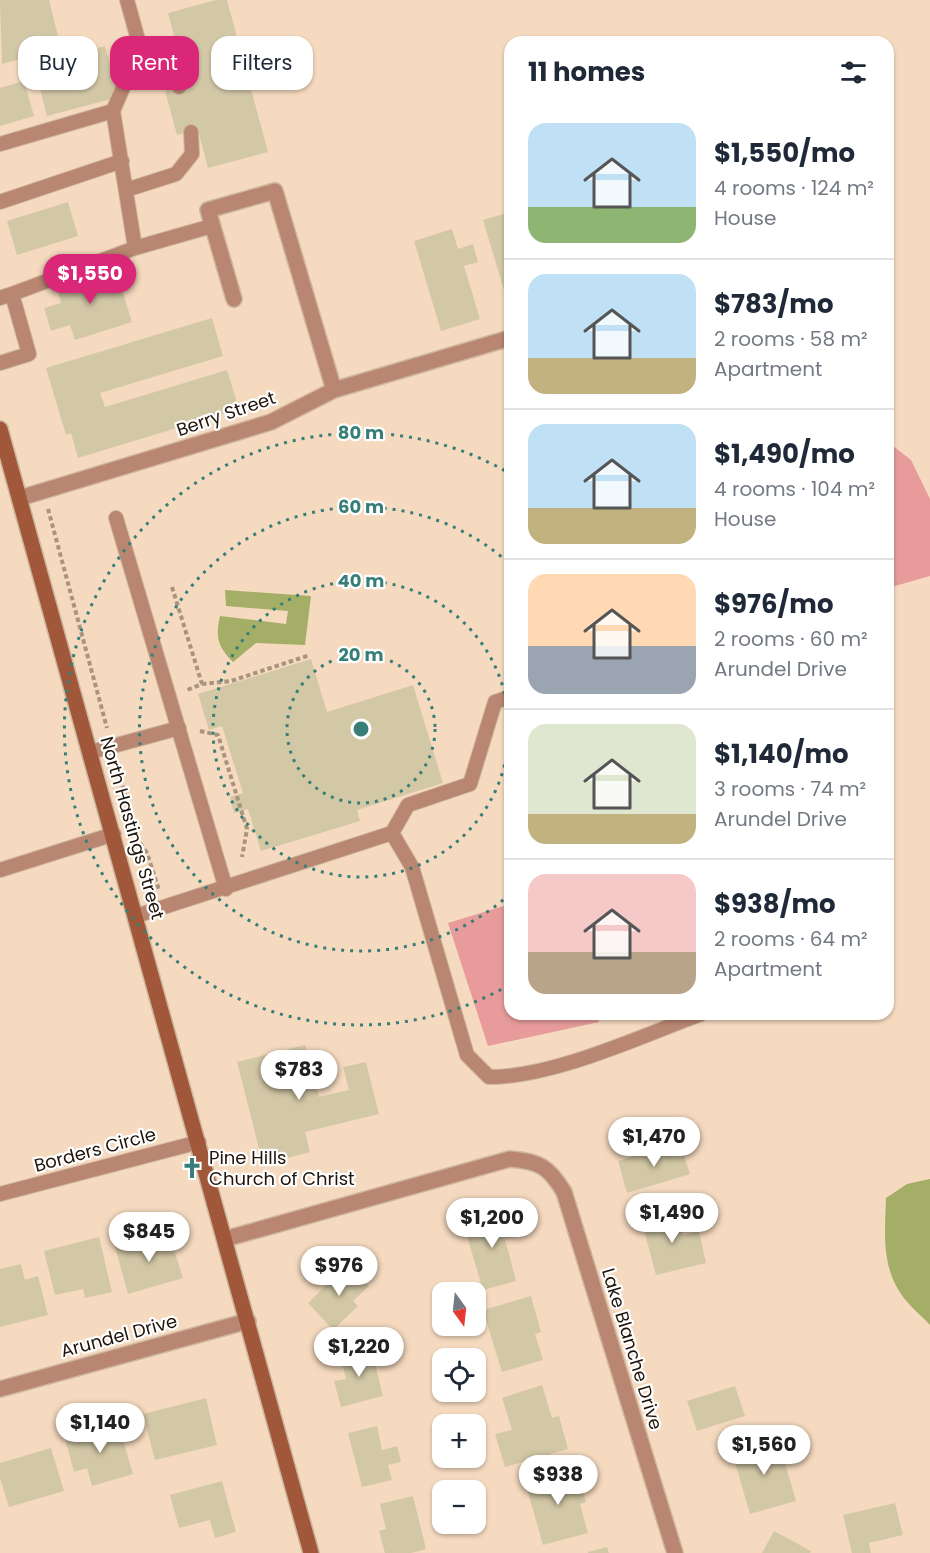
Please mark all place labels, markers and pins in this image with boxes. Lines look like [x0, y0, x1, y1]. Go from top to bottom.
pin: $1,550 [41, 254, 139, 305]
centre of rings [351, 719, 371, 739]
pin: $783 [263, 1050, 335, 1101]
pin: $1,470 [605, 1117, 703, 1168]
place label: Pine Hills Church of Christ [209, 1145, 355, 1191]
church icon: Pine Hills Church of Christ [180, 1156, 204, 1180]
pin: $1,490 [623, 1193, 721, 1244]
pin: $1,200 [443, 1198, 541, 1249]
pin: $845 [113, 1212, 185, 1263]
pin: $976 [303, 1246, 375, 1297]
pin: $1,220 [310, 1327, 408, 1378]
pin: $1,140 [51, 1403, 149, 1454]
pin: $1,560 [715, 1425, 813, 1476]
pin: $938 [522, 1455, 594, 1506]

